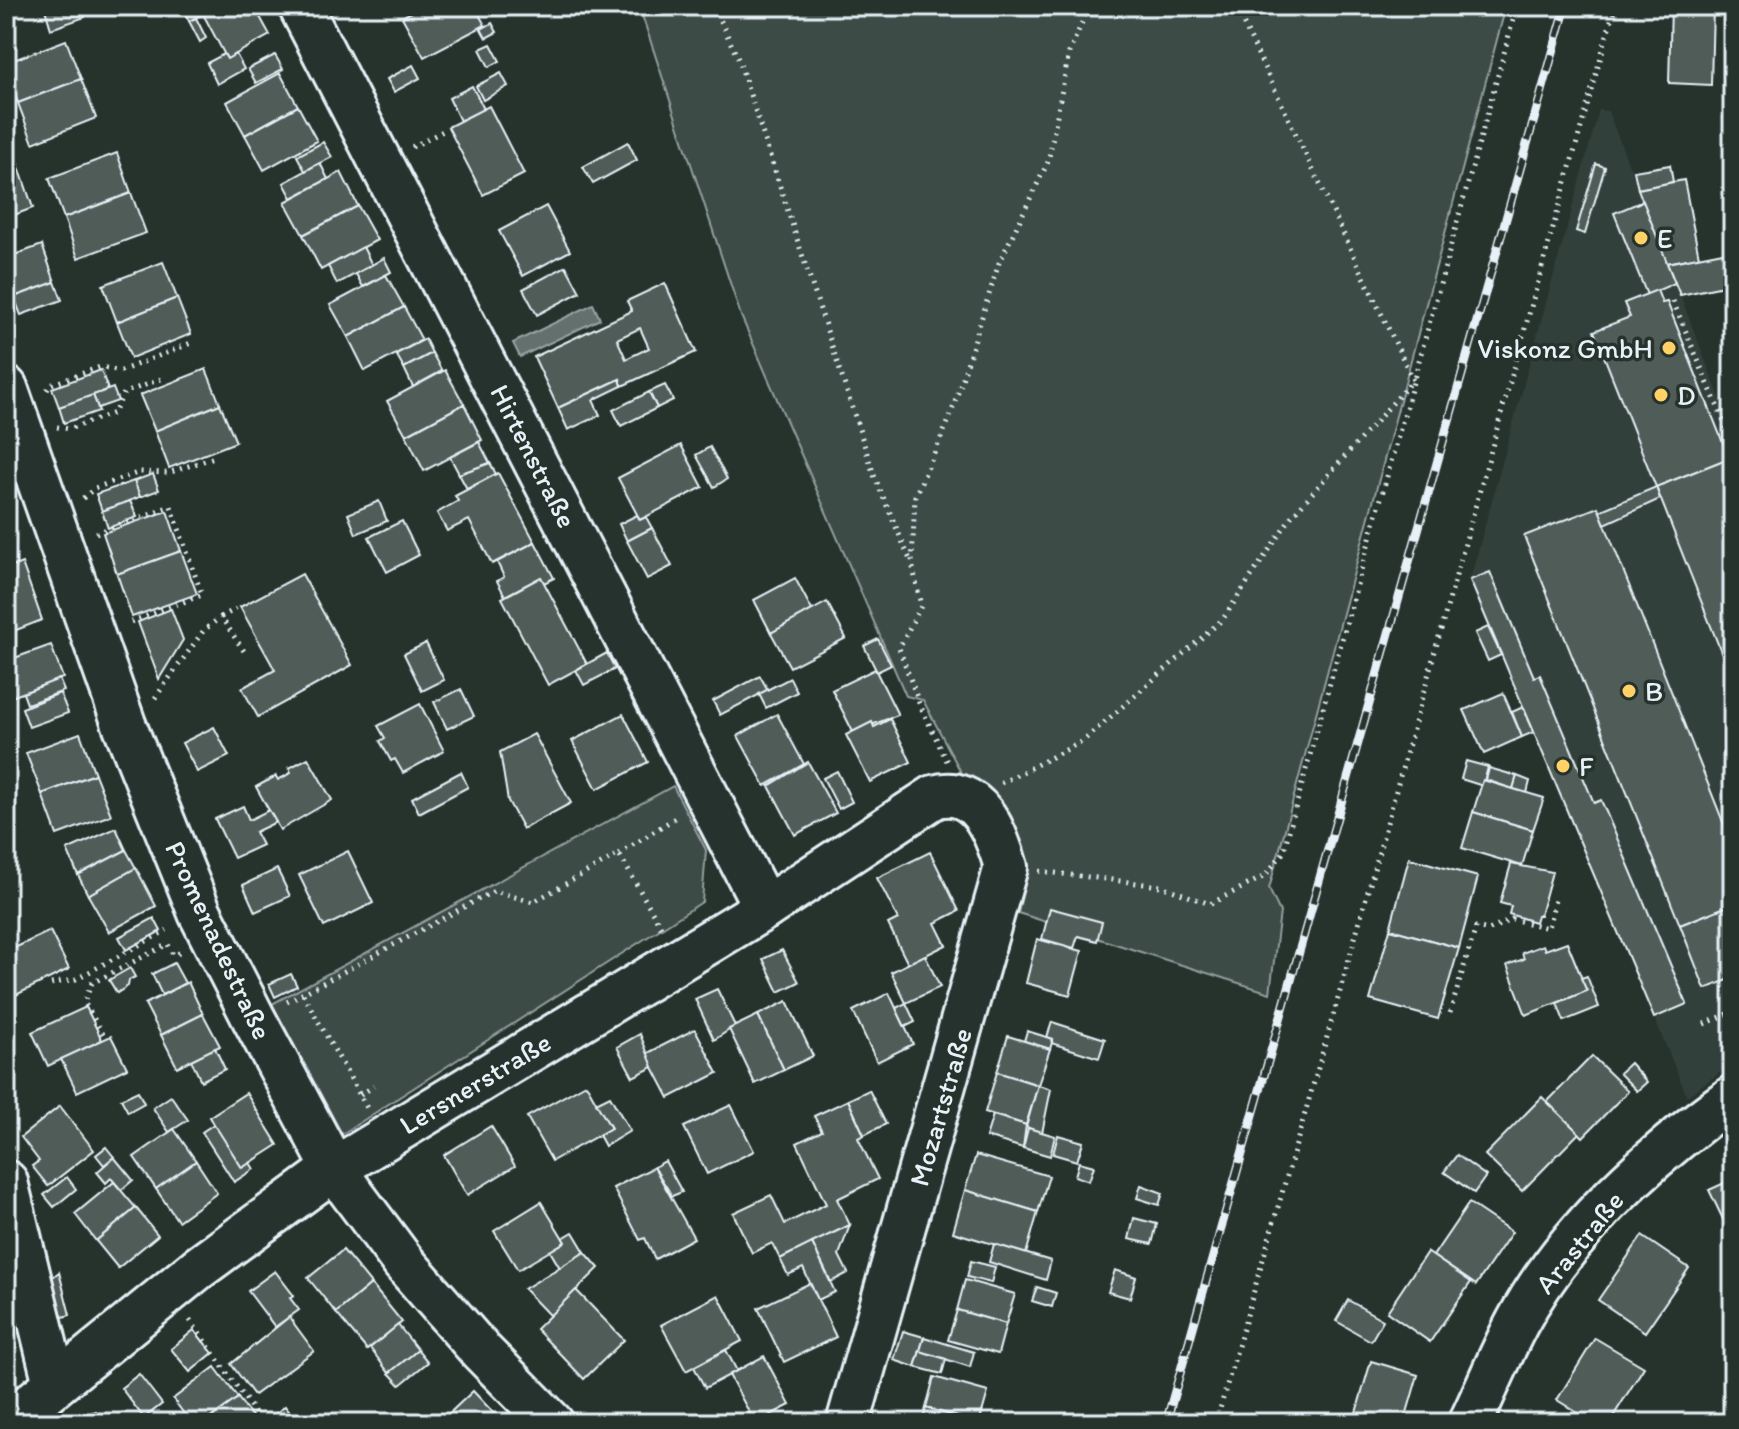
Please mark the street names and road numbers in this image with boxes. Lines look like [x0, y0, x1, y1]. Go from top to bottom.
street label: Hirtenstraße [483, 379, 585, 533]
street label: Promenadestraße [158, 835, 280, 1045]
street label: Mozartstraße [901, 1024, 979, 1190]
street label: Lersnerstraße [393, 1025, 557, 1141]
street label: Arastraße [1527, 1184, 1631, 1300]

